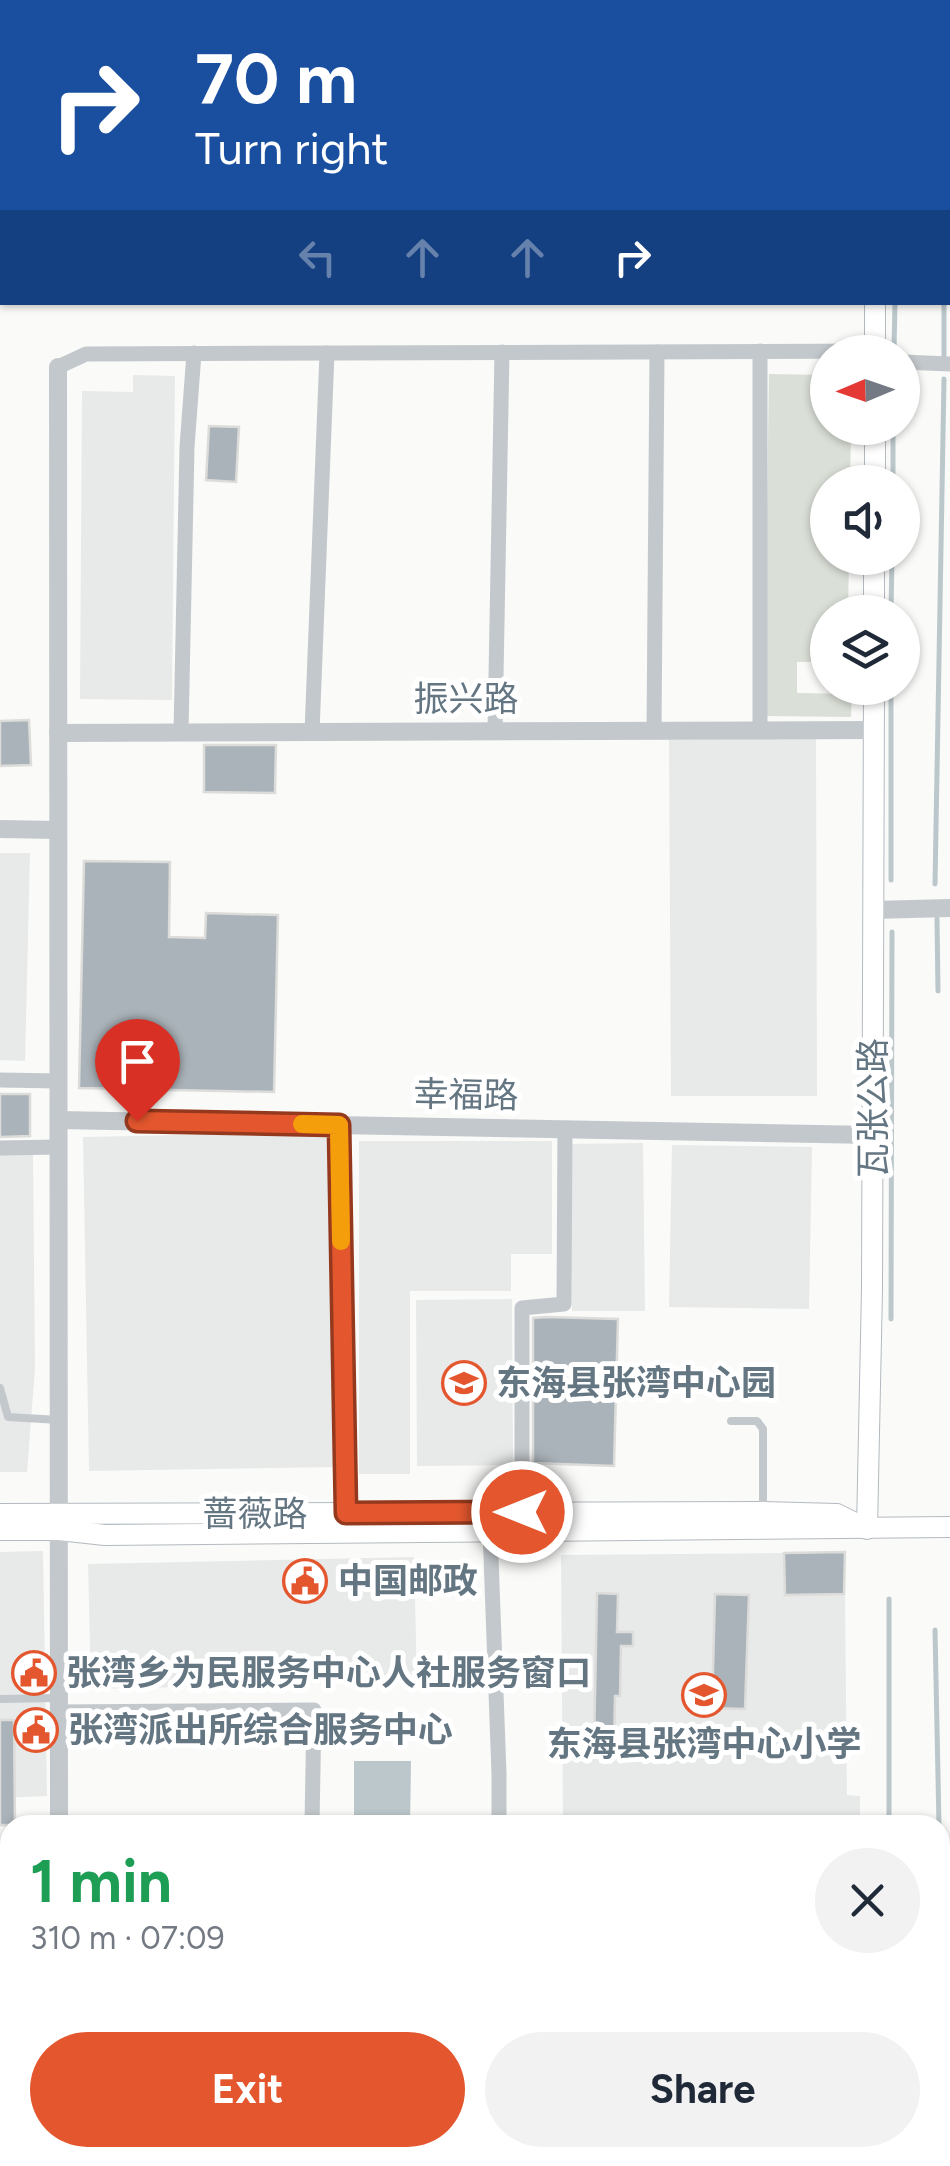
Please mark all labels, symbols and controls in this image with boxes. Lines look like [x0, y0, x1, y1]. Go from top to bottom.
text: 70 m [195, 36, 357, 121]
icon: right [30, 40, 160, 170]
text: Turn right [195, 121, 388, 175]
icon: left [290, 230, 345, 285]
icon: ahead [395, 230, 450, 285]
icon: ahead [500, 230, 555, 285]
icon: right [605, 230, 660, 285]
north arrow [810, 335, 920, 445]
map controls [810, 335, 920, 705]
button: sound [810, 465, 920, 575]
button: layers [810, 595, 920, 705]
street label: 振兴路 [413, 678, 519, 720]
pin [95, 1019, 180, 1122]
icon: arrive [110, 1034, 165, 1089]
street label: 瓦张公路 [852, 1038, 894, 1178]
street label: 幸福路 [413, 1073, 519, 1117]
school or university icon: 东海县张湾中心园 [441, 1360, 487, 1406]
place label: 东海县张湾中心园 [496, 1362, 776, 1404]
position arrow [470, 1460, 574, 1564]
street label: 蔷薇路 [202, 1493, 308, 1535]
public building icon: 中国邮政 [282, 1558, 328, 1604]
place label: 中国邮政 [338, 1560, 478, 1602]
public building icon: 张湾乡为民服务中心人社服务窗口 [11, 1650, 57, 1696]
place label: 张湾乡为民服务中心人社服务窗口 [66, 1652, 591, 1694]
school or university icon: 东海县张湾中心小学 [681, 1672, 727, 1718]
public building icon: 张湾派出所综合服务中心 [13, 1707, 59, 1753]
place label: 张湾派出所综合服务中心 [68, 1709, 453, 1751]
place label: 东海县张湾中心小学 [546, 1723, 862, 1765]
text: 1 min [30, 1845, 172, 1917]
button: close [815, 1848, 920, 1953]
text: 310 m · 07:09 [30, 1919, 225, 1957]
button: Exit [30, 2032, 465, 2147]
button: Share [485, 2032, 920, 2147]

